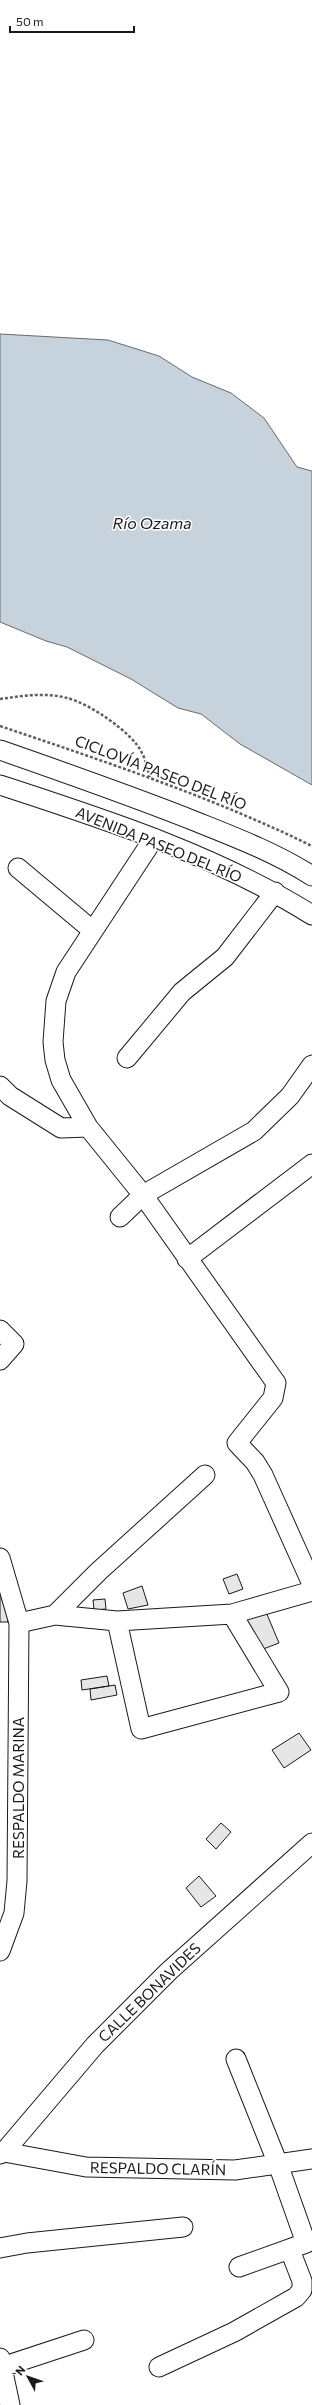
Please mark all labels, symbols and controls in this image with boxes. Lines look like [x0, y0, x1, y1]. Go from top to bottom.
scale bar [10, 8, 134, 34]
text: 50 m [16, 14, 44, 28]
water label: Río Ozama [112, 513, 192, 532]
street label: CICLOVÍA PASEO DEL RÍO [73, 730, 250, 813]
street label: AVENIDA PASEO DEL RÍO [73, 801, 245, 886]
street label: RESPALDO MARINA [9, 1717, 27, 1859]
street label: CALLE BONAVIDES [94, 1938, 204, 2045]
street label: RESPALDO CLARÍN [90, 2157, 226, 2178]
north arrow [8, 2357, 48, 2397]
text: N [12, 2363, 28, 2378]

